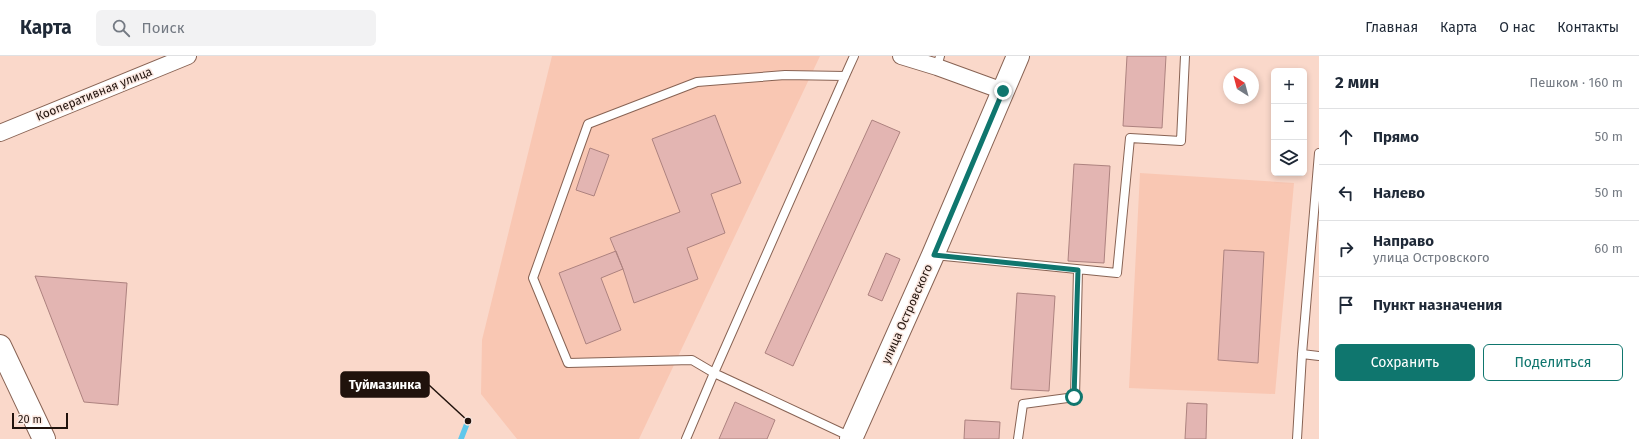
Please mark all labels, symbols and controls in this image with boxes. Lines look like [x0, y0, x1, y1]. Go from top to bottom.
search box [96, 10, 376, 46]
text: Карта [20, 16, 72, 39]
icon: search [110, 17, 132, 39]
text: Поиск [142, 19, 184, 37]
text: Главная [1365, 19, 1418, 36]
text: Карта [1440, 19, 1477, 36]
text: О нас [1499, 19, 1535, 36]
text: Контакты [1557, 19, 1619, 36]
street label: Кооперативная улица [34, 64, 154, 124]
north arrow [1223, 68, 1259, 104]
map controls [1271, 68, 1307, 176]
button: + [1271, 68, 1307, 104]
text: 2 мин [1335, 72, 1379, 93]
text: Пешком · 160 m [1529, 75, 1623, 90]
route end [994, 82, 1012, 100]
button: − [1271, 104, 1307, 140]
icon: ahead [1335, 126, 1357, 148]
text: Прямо [1373, 128, 1419, 146]
text: 50 m [1595, 129, 1623, 144]
button: layers [1271, 140, 1307, 176]
icon: left [1335, 182, 1357, 204]
text: Налево [1373, 184, 1425, 202]
text: 50 m [1595, 185, 1623, 200]
text: Направо [1373, 232, 1434, 250]
icon: right [1335, 238, 1357, 260]
text: 60 m [1594, 241, 1623, 256]
text: улица Островского [1373, 250, 1490, 265]
street label: улица Островского [879, 262, 935, 366]
icon: arrive [1335, 294, 1357, 316]
text: Пункт назначения [1373, 296, 1502, 314]
button: Сохранить [1335, 344, 1475, 381]
button: Поделиться [1483, 344, 1623, 381]
callout: Туймазинка [341, 372, 429, 397]
text: Туймазинка [349, 377, 421, 392]
route start [1065, 388, 1083, 406]
scale bar [12, 411, 68, 430]
text: 20 m [18, 413, 42, 426]

